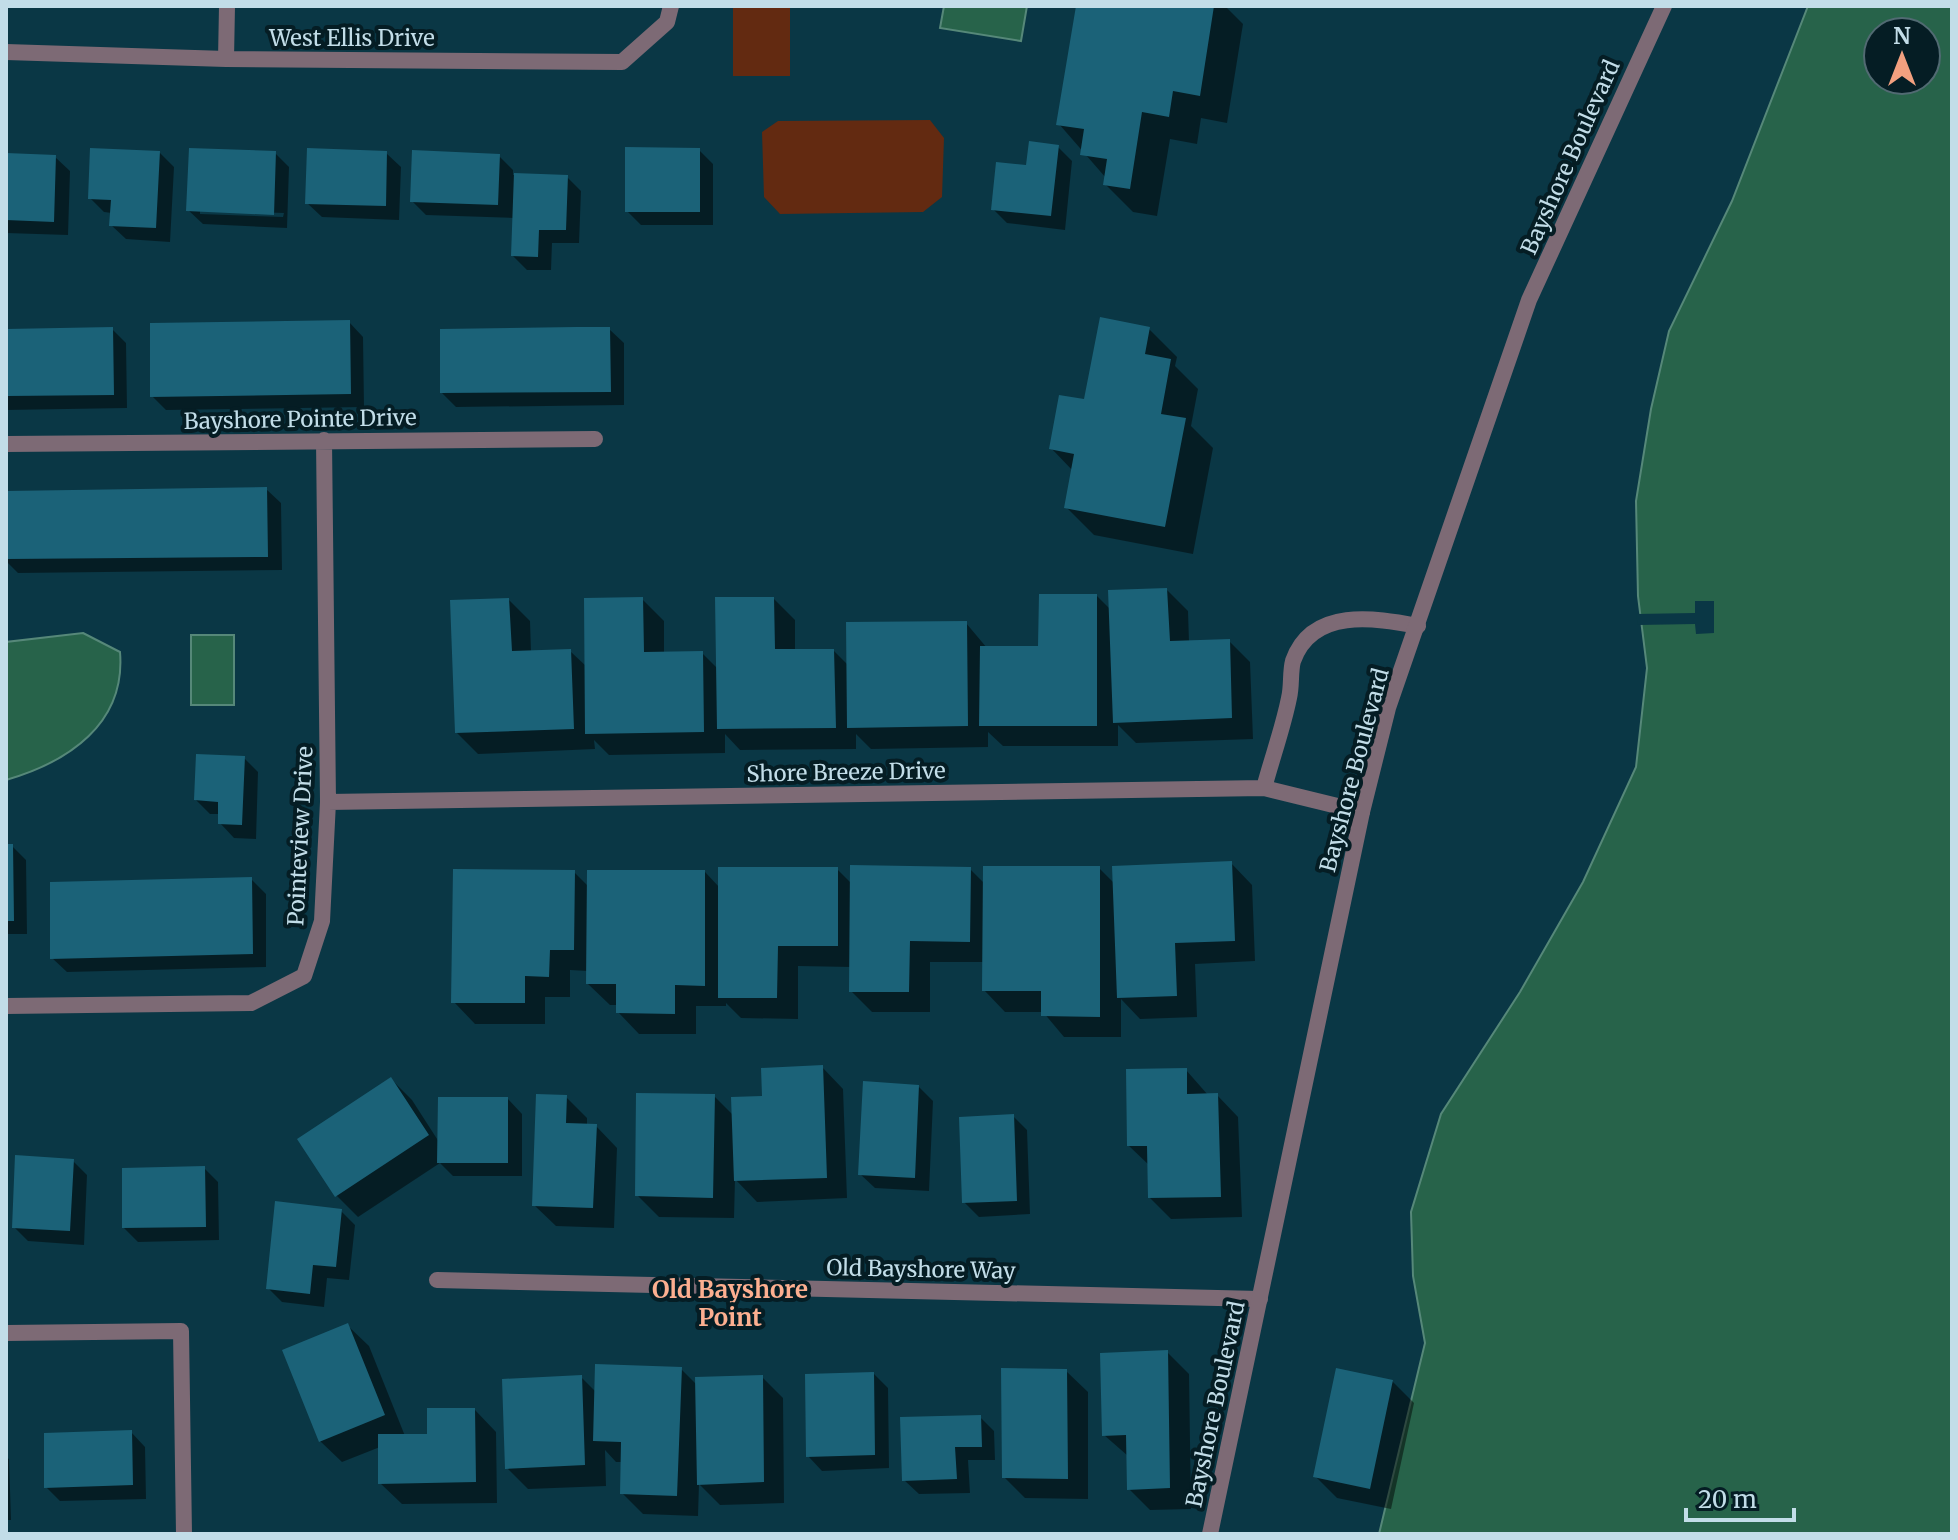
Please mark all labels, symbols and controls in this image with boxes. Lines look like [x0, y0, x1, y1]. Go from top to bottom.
north arrow [1862, 16, 1942, 96]
text: N [1893, 22, 1911, 50]
street label: West Ellis Drive [268, 24, 435, 52]
street label: Bayshore Boulevard [1514, 55, 1626, 259]
street label: Bayshore Pointe Drive [183, 403, 417, 435]
street label: Bayshore Boulevard [1313, 665, 1395, 875]
street label: Pointeview Drive [281, 745, 319, 927]
street label: Shore Breeze Drive [746, 756, 946, 788]
street label: Old Bayshore Way [826, 1253, 1016, 1285]
district label: Old Bayshore Point [652, 1274, 808, 1333]
street label: Bayshore Boulevard [1179, 1298, 1251, 1510]
scale bar [1686, 1472, 1794, 1522]
text: 20 m [1698, 1484, 1757, 1515]

